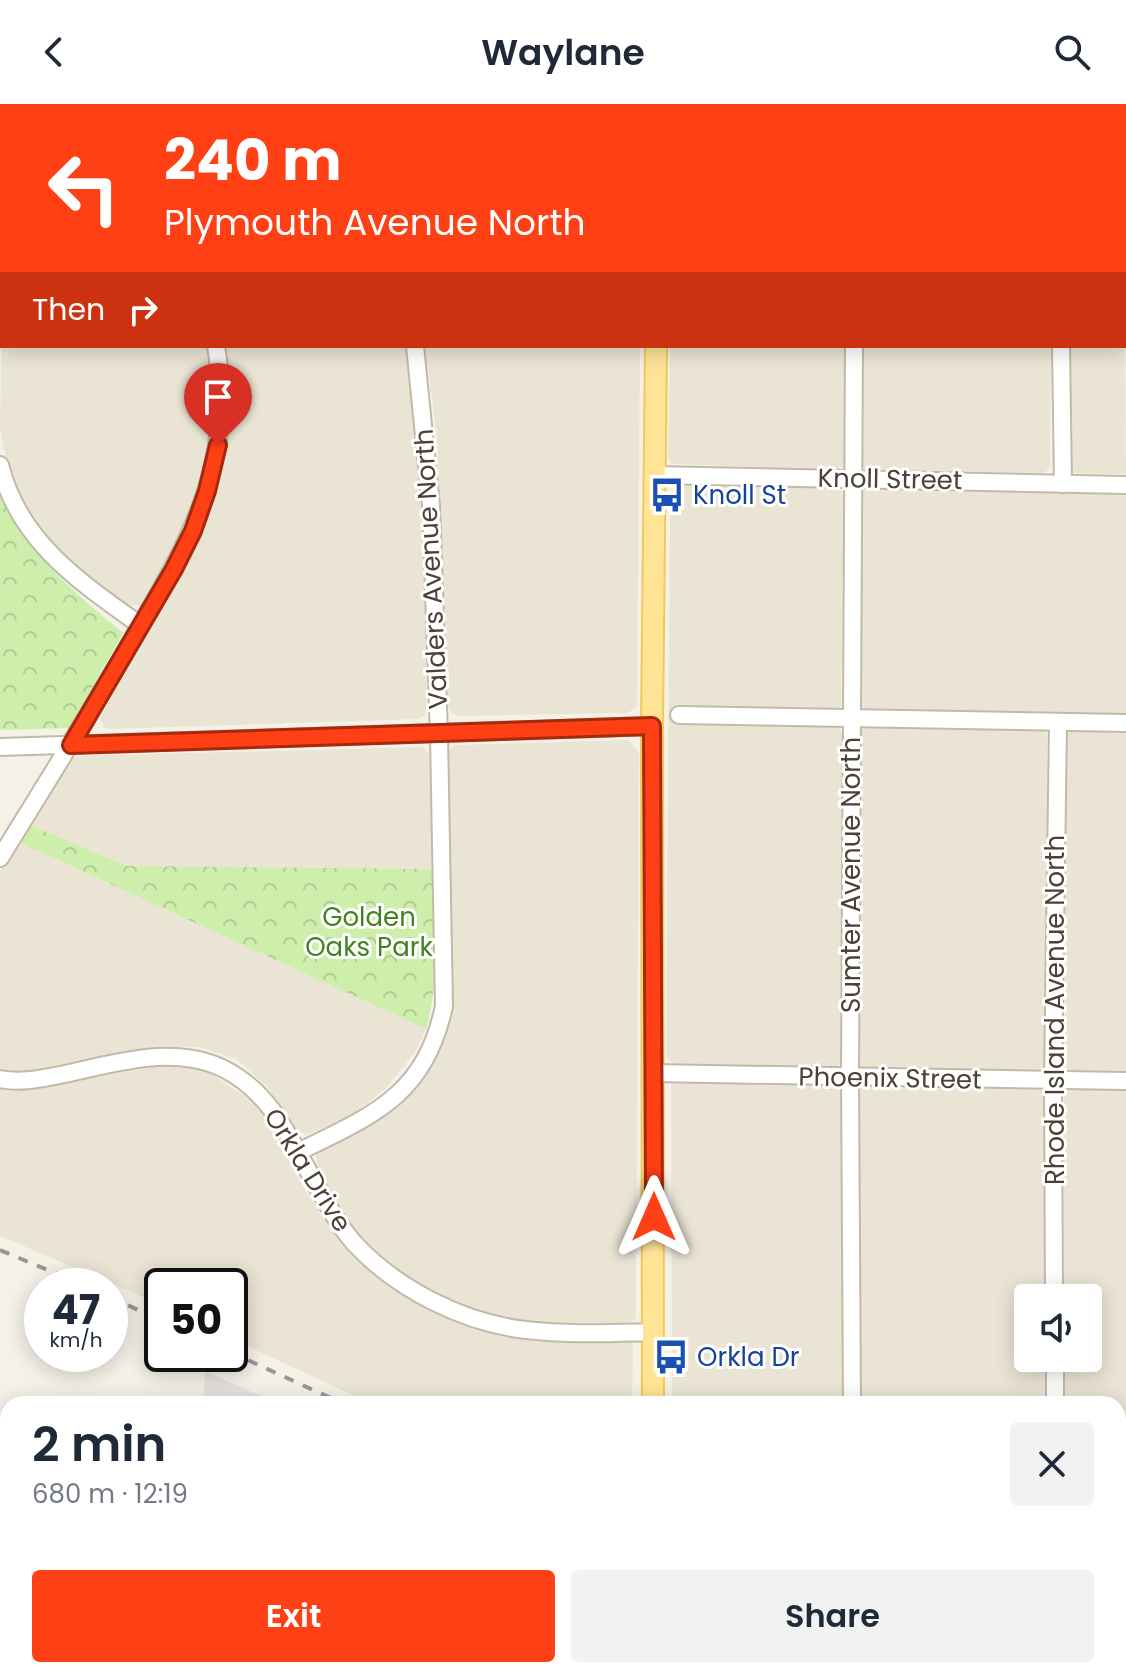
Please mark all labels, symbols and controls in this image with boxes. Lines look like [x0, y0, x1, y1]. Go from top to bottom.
text: Waylane [481, 27, 645, 78]
icon: back [32, 30, 76, 74]
icon: search [1050, 30, 1094, 74]
text: 240 m [164, 121, 342, 200]
icon: left [32, 136, 136, 240]
text: Plymouth Avenue North [164, 197, 586, 248]
text: Then [32, 288, 105, 331]
icon: right [121, 288, 165, 332]
pin [184, 363, 252, 445]
icon: arrive [196, 375, 240, 419]
street label: Valders Avenue North [406, 428, 456, 710]
street label: Knoll Street [817, 460, 963, 498]
bus stop icon: Knoll St [648, 476, 686, 514]
place label: Knoll St [693, 477, 786, 513]
street label: Sumter Avenue North [833, 737, 869, 1013]
street label: Rhode Island Avenue North [1037, 835, 1073, 1185]
park label: Golden Oaks Park [305, 899, 433, 965]
street label: Phoenix Street [798, 1058, 982, 1098]
street label: Orkla Drive [256, 1101, 360, 1239]
position arrow [612, 1175, 696, 1259]
speed limit sign: 50 [144, 1268, 248, 1372]
text: 47 [52, 1282, 100, 1338]
map controls [1014, 1284, 1102, 1372]
button: sound [1014, 1284, 1102, 1372]
text: km/h [49, 1326, 103, 1354]
bus stop icon: Orkla Dr [652, 1338, 690, 1376]
place label: Orkla Dr [697, 1339, 800, 1375]
text: 2 min [32, 1411, 166, 1478]
button: close [1010, 1422, 1094, 1506]
text: 680 m · 12:19 [32, 1476, 188, 1512]
button: Exit [32, 1570, 555, 1662]
button: Share [571, 1570, 1094, 1662]

